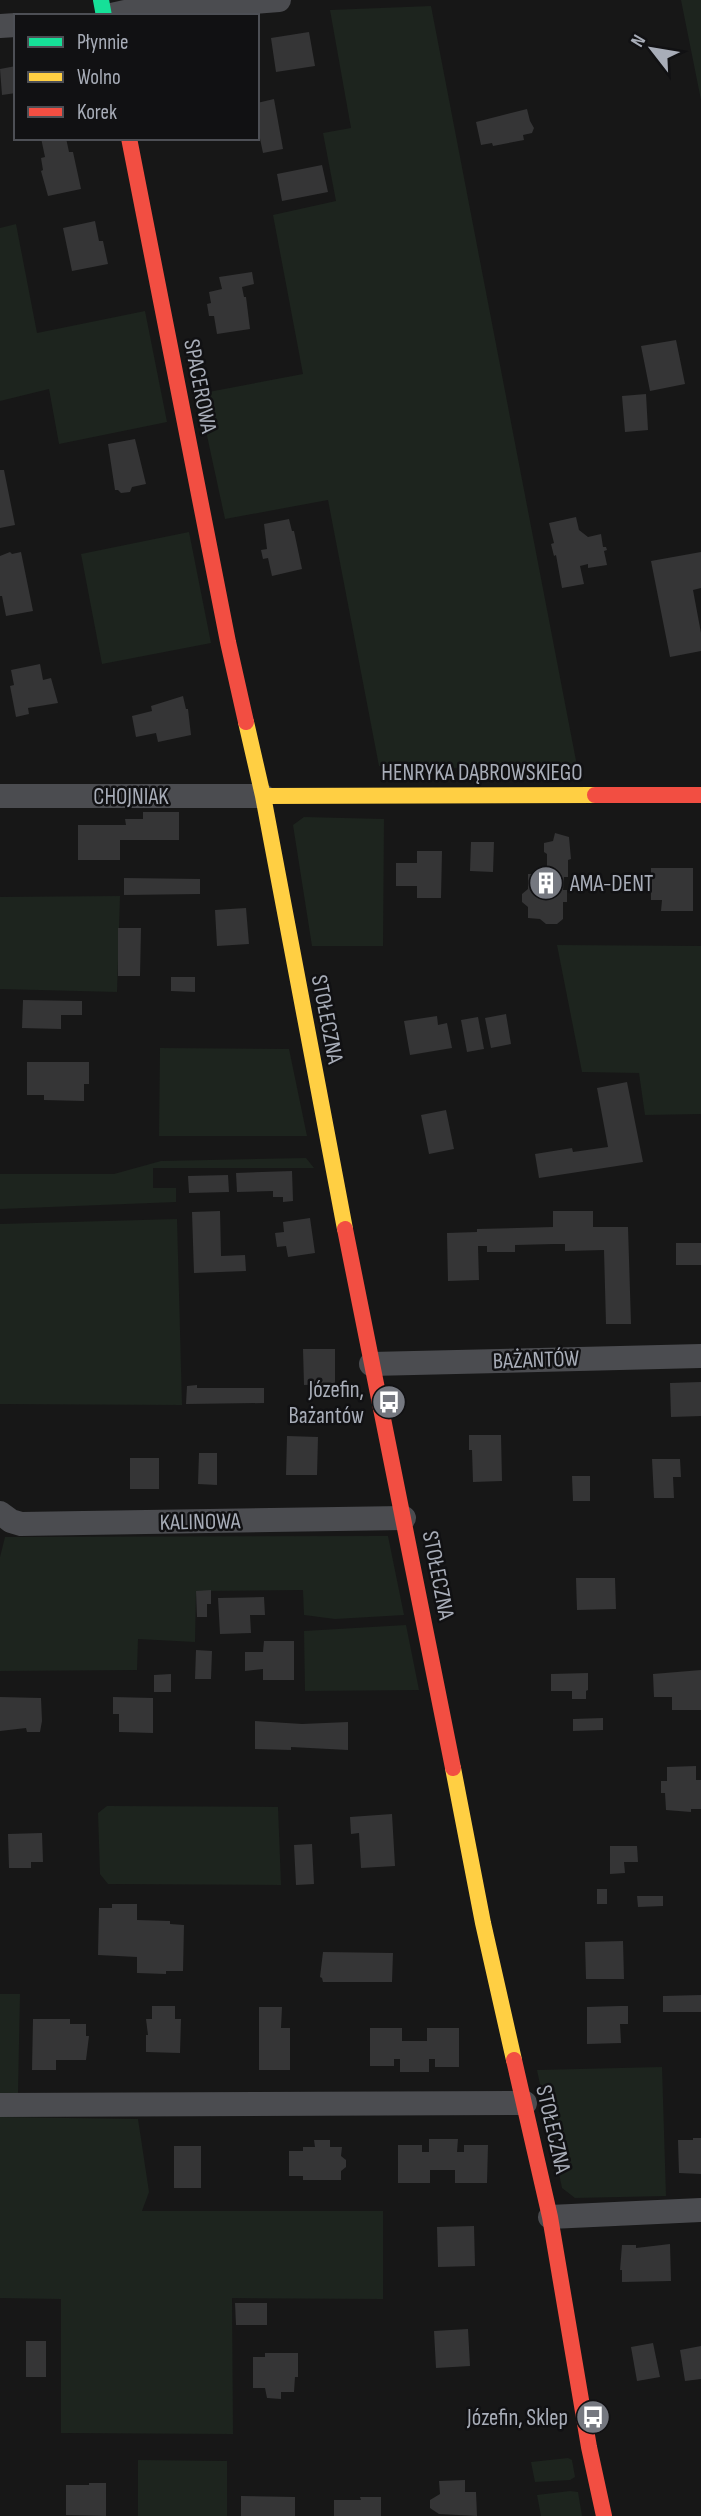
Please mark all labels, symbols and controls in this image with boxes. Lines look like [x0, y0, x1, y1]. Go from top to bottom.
legend [14, 14, 259, 140]
north arrow [617, 14, 687, 84]
text: Płynnie [77, 30, 129, 55]
text: N [626, 31, 651, 51]
text: Wolno [77, 65, 121, 90]
text: Korek [77, 100, 117, 125]
street label: SPACEROWA [177, 337, 223, 436]
street label: HENRYKA DĄBROWSKIEGO [381, 759, 583, 787]
street label: CHOJNIAK [93, 783, 169, 811]
building icon: AMA-DENT [527, 864, 565, 902]
place label: AMA-DENT [569, 870, 653, 898]
street label: STOŁECZNA [305, 972, 349, 1066]
street label: BAŻANTÓW [492, 1344, 580, 1376]
place label: Józefin, Bażantów [289, 1376, 364, 1430]
bus stop icon: Józefin, Bażantów [370, 1383, 408, 1421]
street label: KALINOWA [159, 1507, 241, 1537]
street label: STOŁECZNA [416, 1528, 460, 1622]
street label: STOŁECZNA [529, 2082, 577, 2176]
bus stop icon: Józefin, Sklep [574, 2398, 612, 2436]
place label: Józefin, Sklep [466, 2404, 568, 2432]

